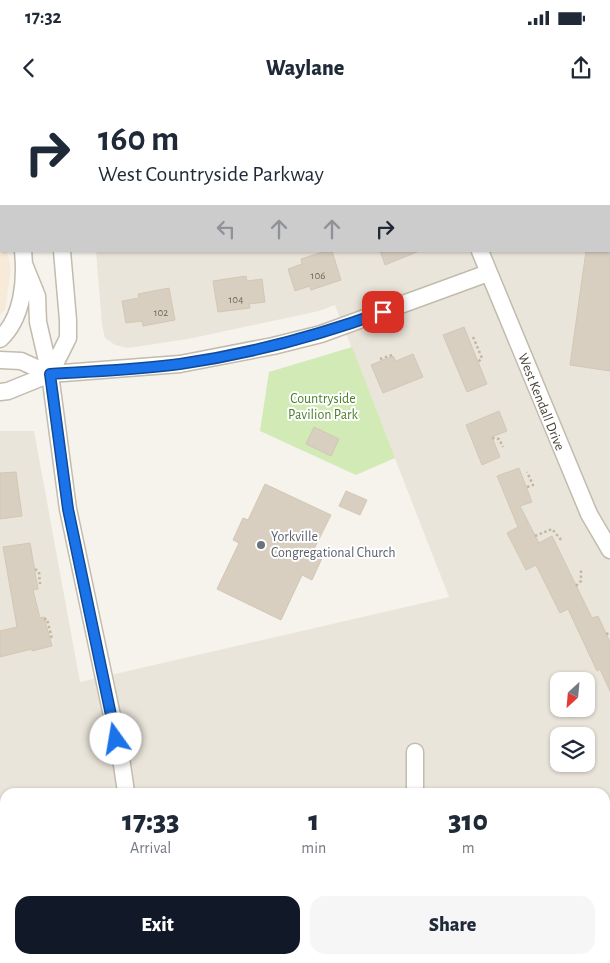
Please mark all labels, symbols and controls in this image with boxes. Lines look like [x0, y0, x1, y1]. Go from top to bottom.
text: 17:32 [25, 8, 62, 27]
icon: back [15, 54, 43, 82]
icon: share [567, 54, 595, 82]
text: Waylane [266, 57, 344, 79]
icon: right [15, 120, 80, 185]
text: 160 m [98, 122, 179, 157]
text: West Countryside Parkway [98, 163, 324, 185]
icon: left [212, 215, 240, 243]
icon: ahead [265, 215, 293, 243]
icon: ahead [318, 215, 346, 243]
icon: right [371, 215, 399, 243]
house number: 106 [311, 270, 325, 281]
pin [362, 291, 404, 333]
house number: 104 [229, 294, 243, 305]
icon: arrive [369, 298, 397, 326]
house number: 102 [154, 307, 168, 318]
street label: West Kendall Drive [515, 351, 567, 453]
park label: Countryside Pavilion Park [288, 392, 359, 422]
place label: Yorkville Congregational Church [271, 530, 396, 560]
marker: Yorkville Congregational Church [255, 539, 267, 551]
north arrow [550, 672, 595, 718]
map controls [550, 672, 595, 772]
position arrow [89, 712, 141, 764]
button: layers [550, 727, 595, 772]
text: 17:33 [122, 806, 179, 836]
text: 1 [308, 806, 319, 836]
text: 310 [448, 806, 488, 836]
text: Arrival [130, 840, 171, 856]
text: min [301, 840, 326, 856]
text: m [462, 840, 475, 856]
button: Exit [15, 896, 300, 954]
button: Share [310, 896, 595, 954]

